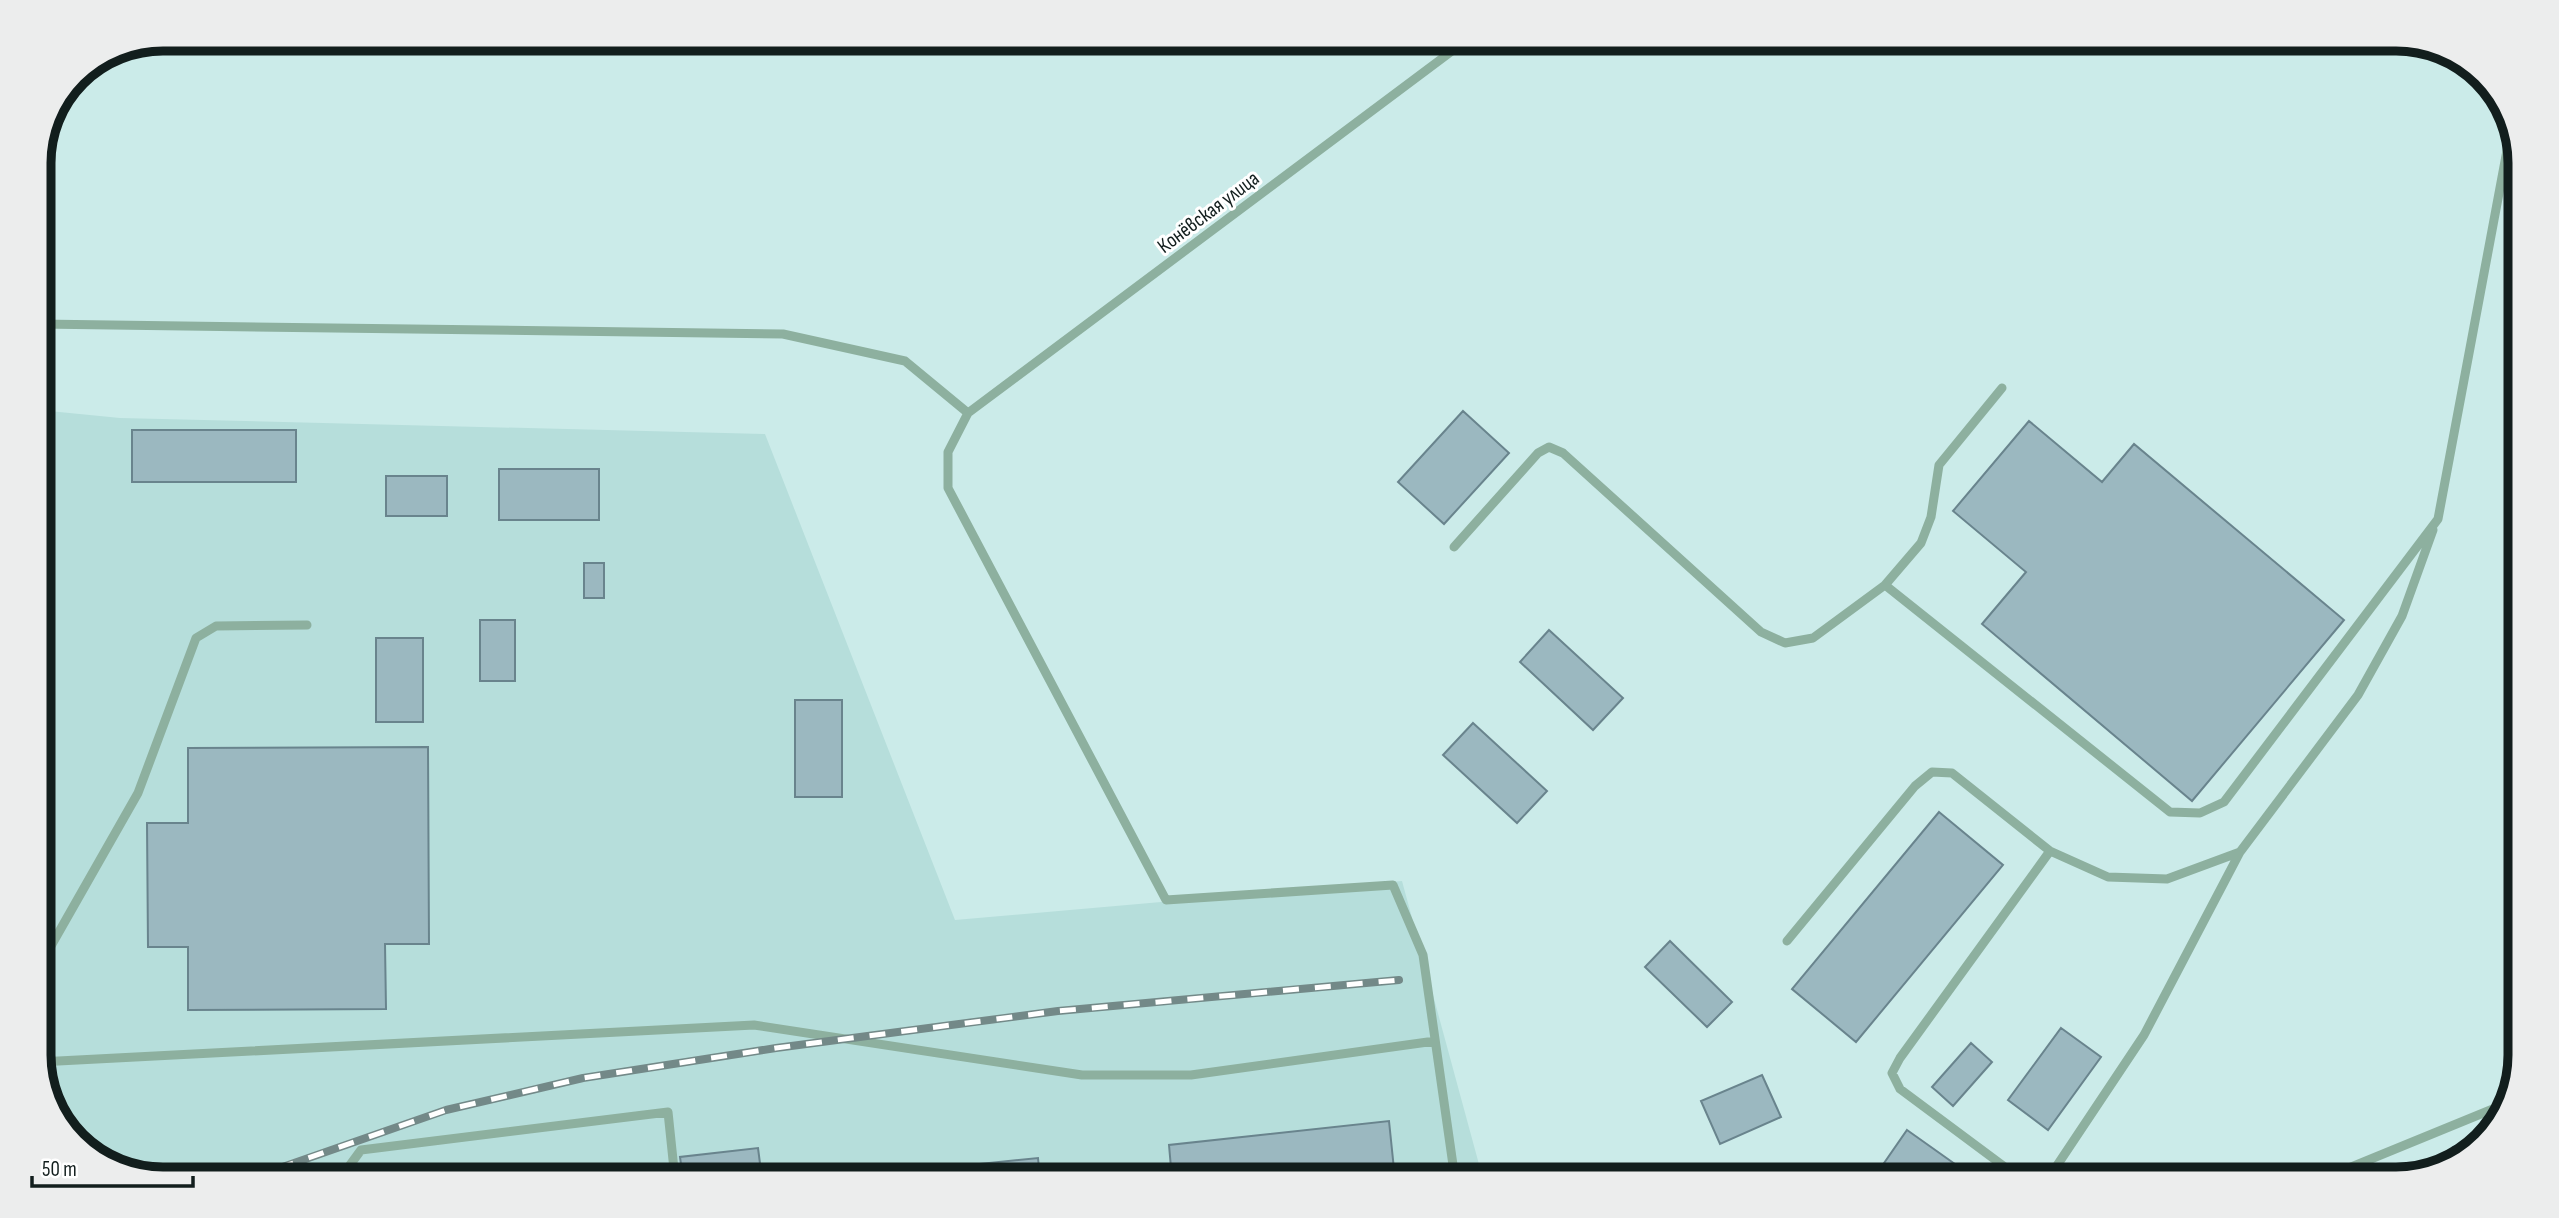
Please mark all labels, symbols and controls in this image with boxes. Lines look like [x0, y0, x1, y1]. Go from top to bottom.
street label: Конёвская улица [1153, 166, 1264, 259]
scale bar [32, 1144, 192, 1188]
text: 50 m [42, 1157, 77, 1182]

